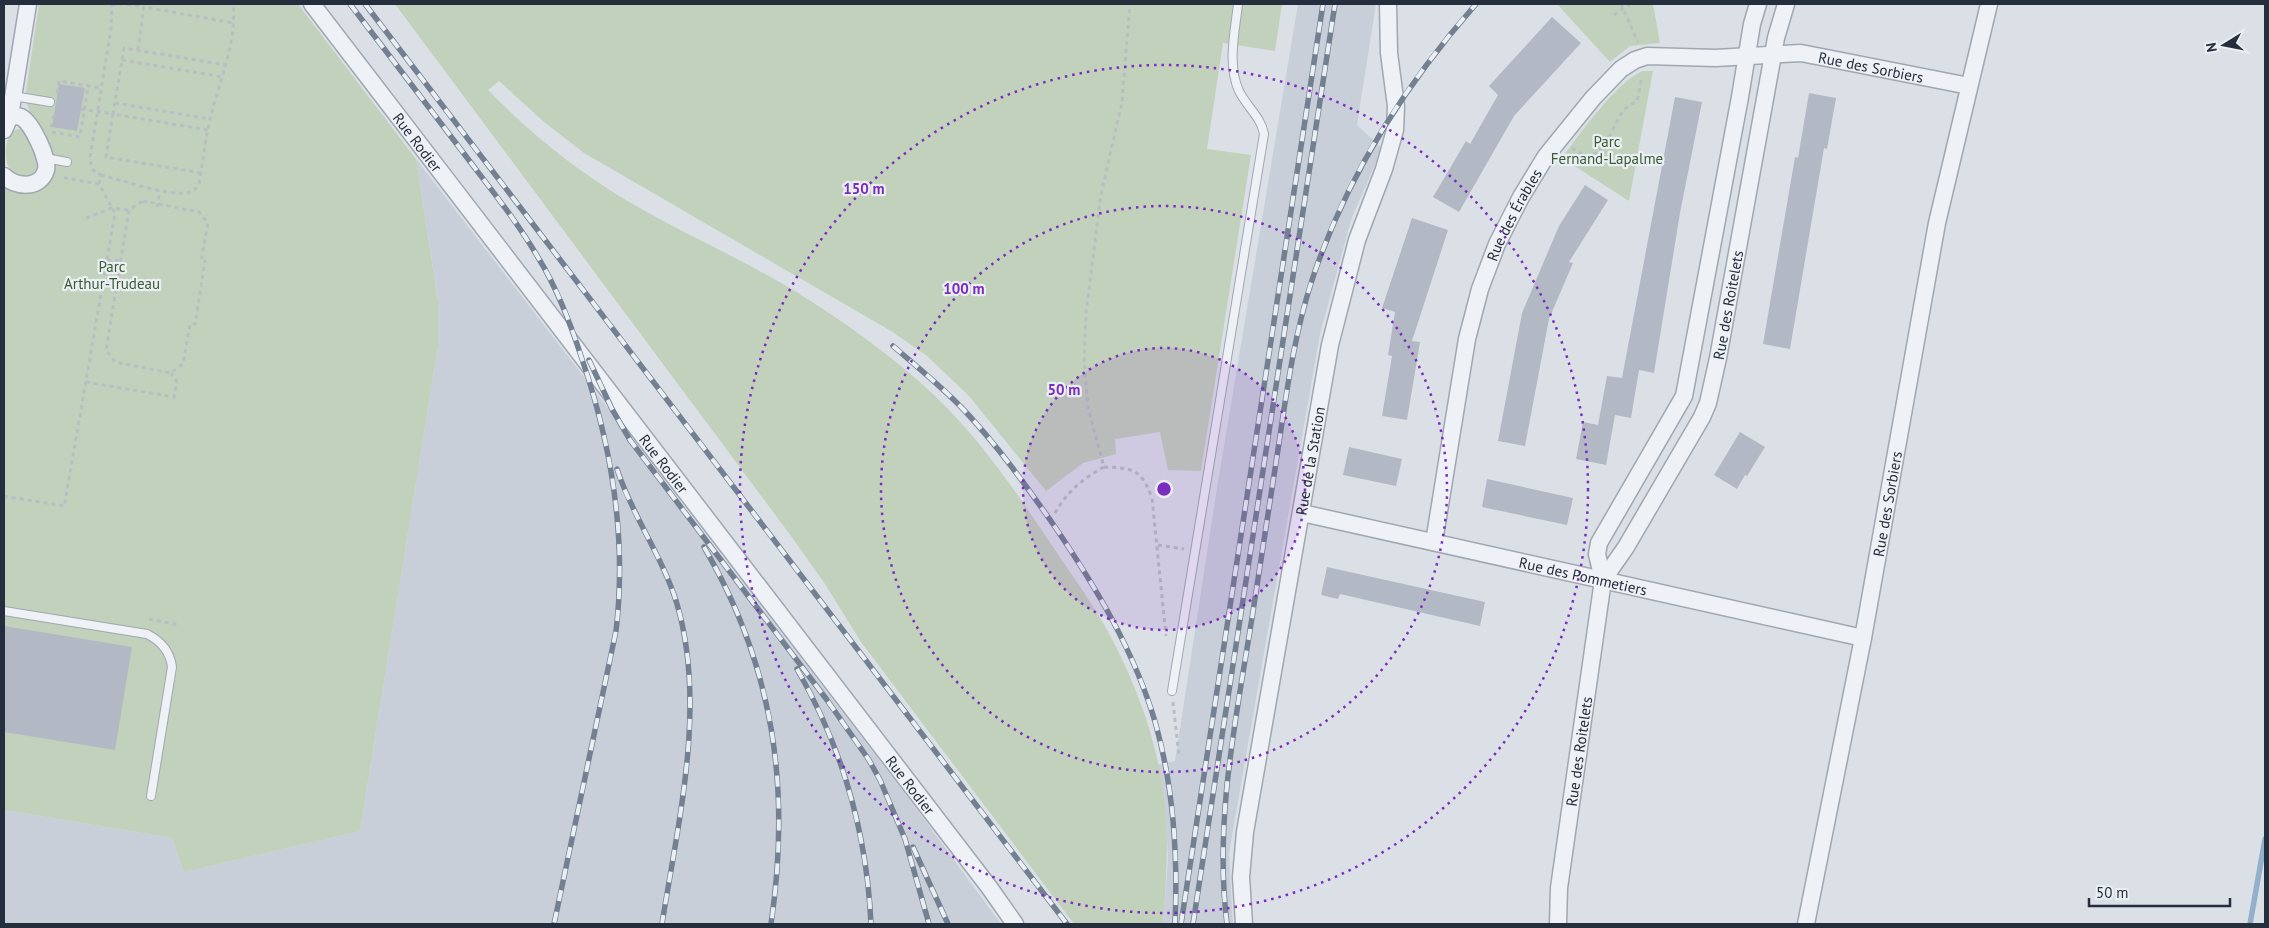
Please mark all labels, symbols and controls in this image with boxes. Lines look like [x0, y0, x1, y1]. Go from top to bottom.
north arrow [2199, 20, 2249, 70]
text: N [2202, 41, 2221, 53]
street label: Rue des Sorbiers [1817, 47, 1925, 86]
street label: Rue Rodier [389, 109, 447, 175]
park label: Parc Fernand-Lapalme [1551, 132, 1663, 168]
street label: Rue des Érables [1482, 165, 1546, 263]
text: 150 m [843, 179, 885, 198]
street label: Rue des Roitelets [1708, 249, 1747, 361]
park label: Parc Arthur-Trudeau [64, 257, 160, 293]
text: 100 m [943, 279, 985, 298]
text: 50 m [1048, 380, 1080, 399]
street label: Rue de la Station [1291, 405, 1329, 517]
street label: Rue Rodier [636, 430, 693, 497]
street label: Rue des Sorbiers [1868, 449, 1906, 558]
centre of rings [1155, 480, 1173, 498]
street label: Rue des Pommetiers [1517, 552, 1649, 599]
street label: Rue des Roitelets [1561, 695, 1596, 808]
street label: Rue Rodier [882, 751, 939, 818]
scale bar [2089, 876, 2230, 908]
text: 50 m [2096, 883, 2129, 902]

